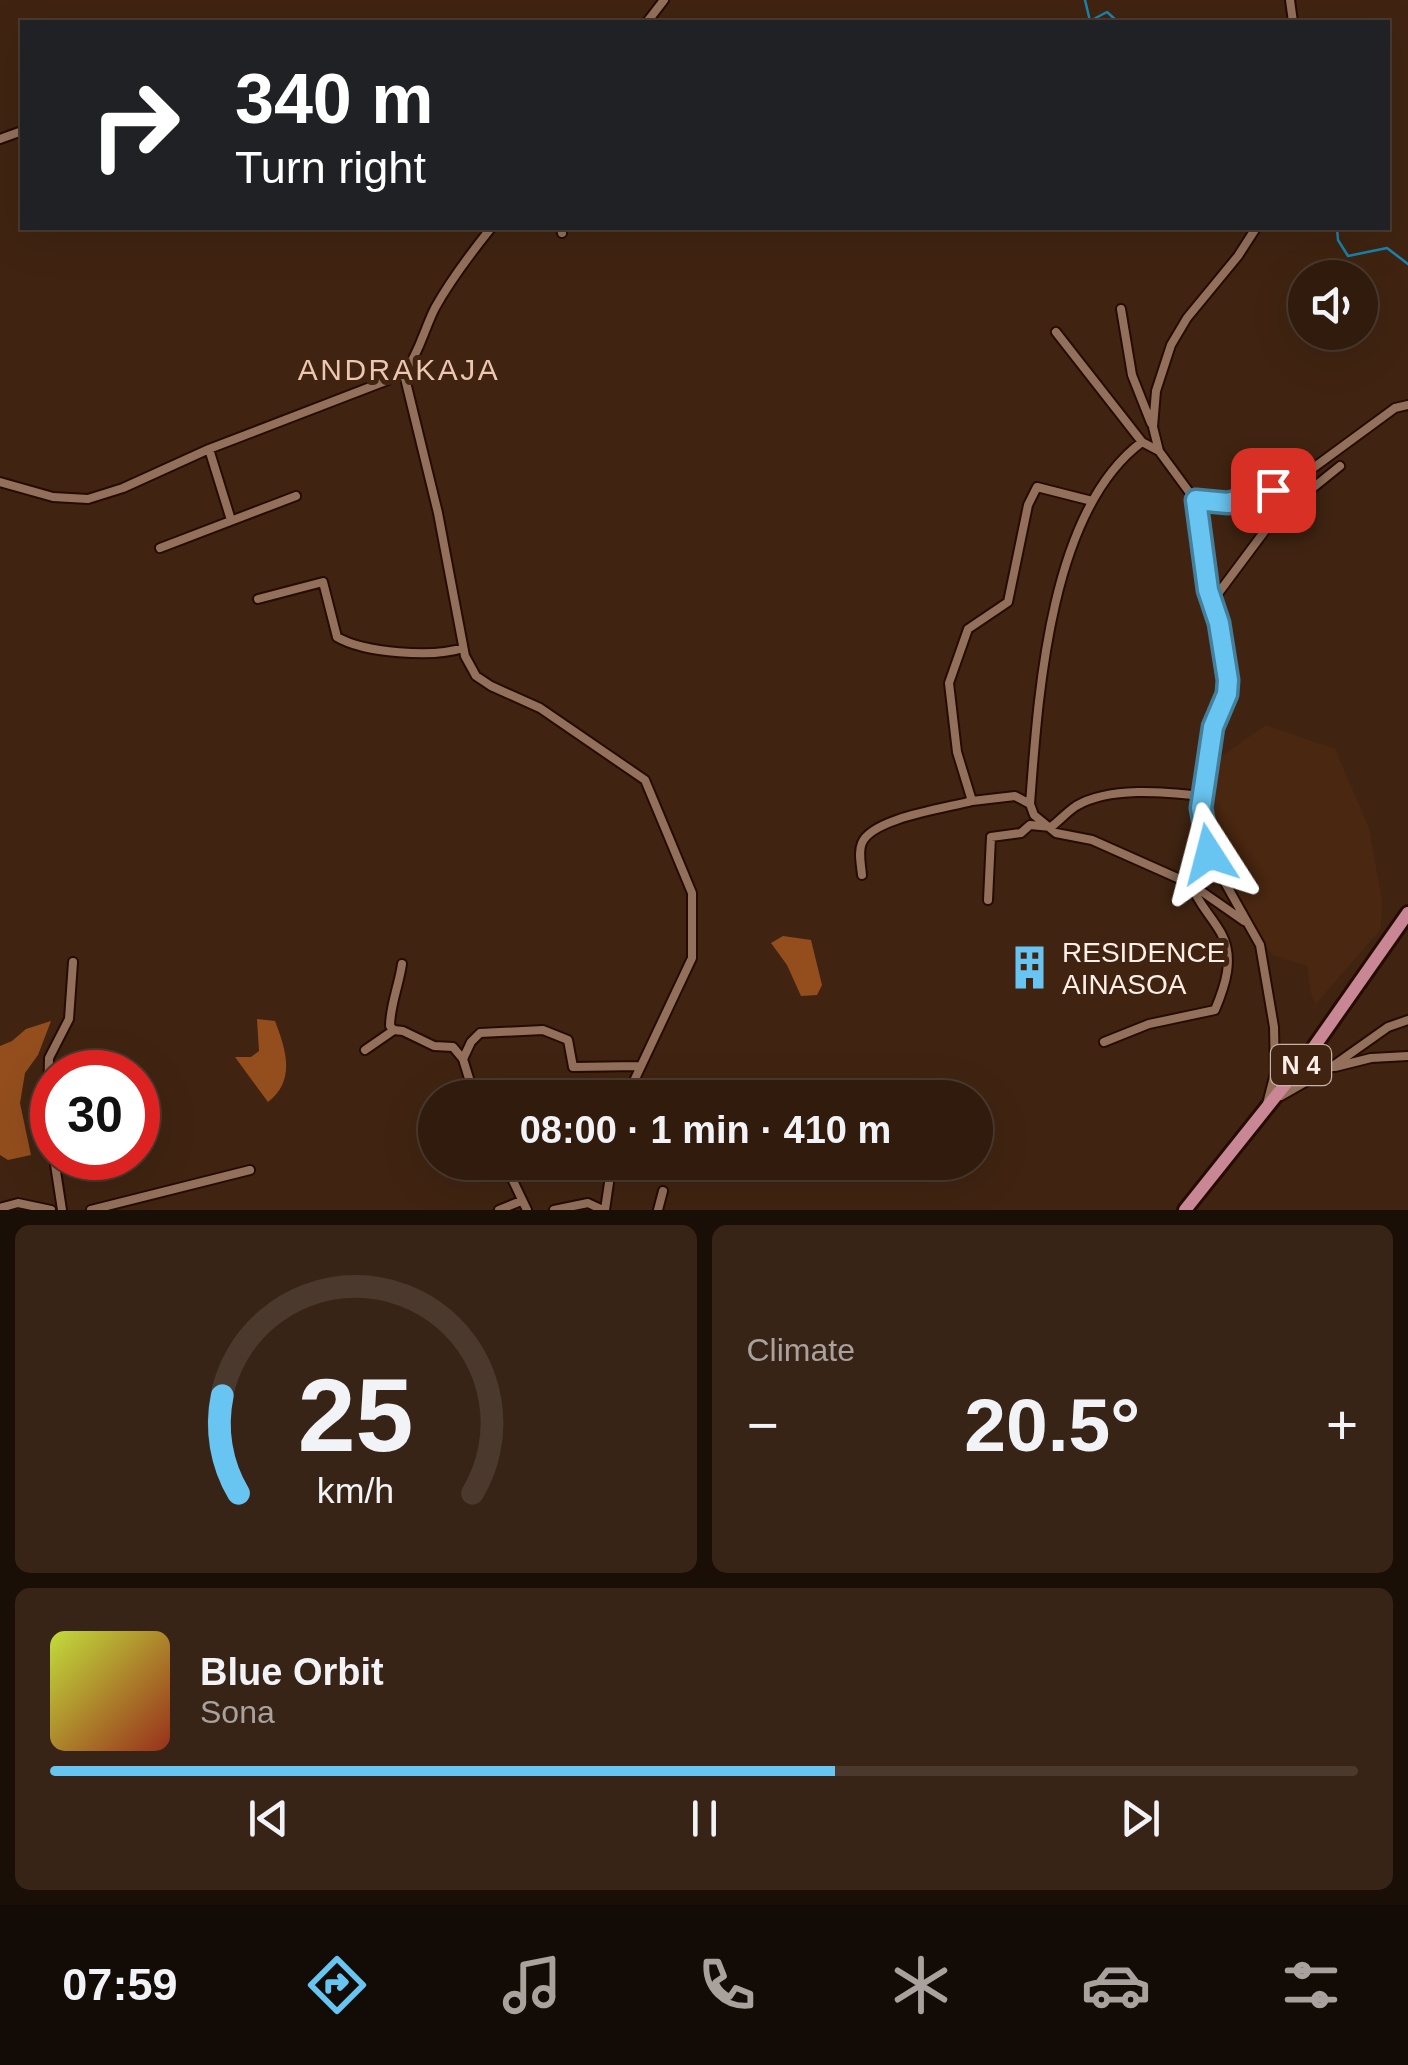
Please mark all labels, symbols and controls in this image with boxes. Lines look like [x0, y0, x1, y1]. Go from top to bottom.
icon: right [70, 60, 200, 190]
text: 340 m [235, 60, 433, 138]
text: Turn right [235, 142, 426, 193]
map controls [1288, 260, 1378, 350]
button: sound [1288, 260, 1378, 350]
district label: ANDRAKAJA [298, 353, 500, 386]
pin [1231, 448, 1316, 533]
icon: arrive [1246, 463, 1301, 518]
position arrow [1157, 802, 1261, 906]
place label: RESIDENCE AINASOA [1062, 937, 1225, 1000]
building icon: RESIDENCE AINASOA [1005, 944, 1053, 992]
road number: N 4 [1271, 1045, 1331, 1085]
speed limit sign: 30 [30, 1050, 160, 1180]
text: 08:00 · 1 min · 410 m [520, 1109, 891, 1151]
text: Climate [747, 1332, 855, 1368]
text: 25 [298, 1357, 414, 1473]
text: 20.5° [964, 1383, 1140, 1467]
text: − [747, 1394, 779, 1456]
text: + [1326, 1394, 1358, 1456]
text: km/h [317, 1471, 394, 1511]
text: Blue Orbit [200, 1651, 384, 1693]
text: Sona [200, 1694, 275, 1730]
icon: previous [241, 1791, 296, 1846]
icon: pause [677, 1791, 732, 1846]
icon: next [1113, 1791, 1168, 1846]
icon: directions [302, 1950, 372, 2020]
icon: music [497, 1950, 567, 2020]
icon: phone [692, 1950, 762, 2020]
icon: climate [886, 1950, 956, 2020]
icon: car [1081, 1950, 1151, 2020]
icon: filters [1276, 1950, 1346, 2020]
text: 07:59 [62, 1959, 177, 2010]

